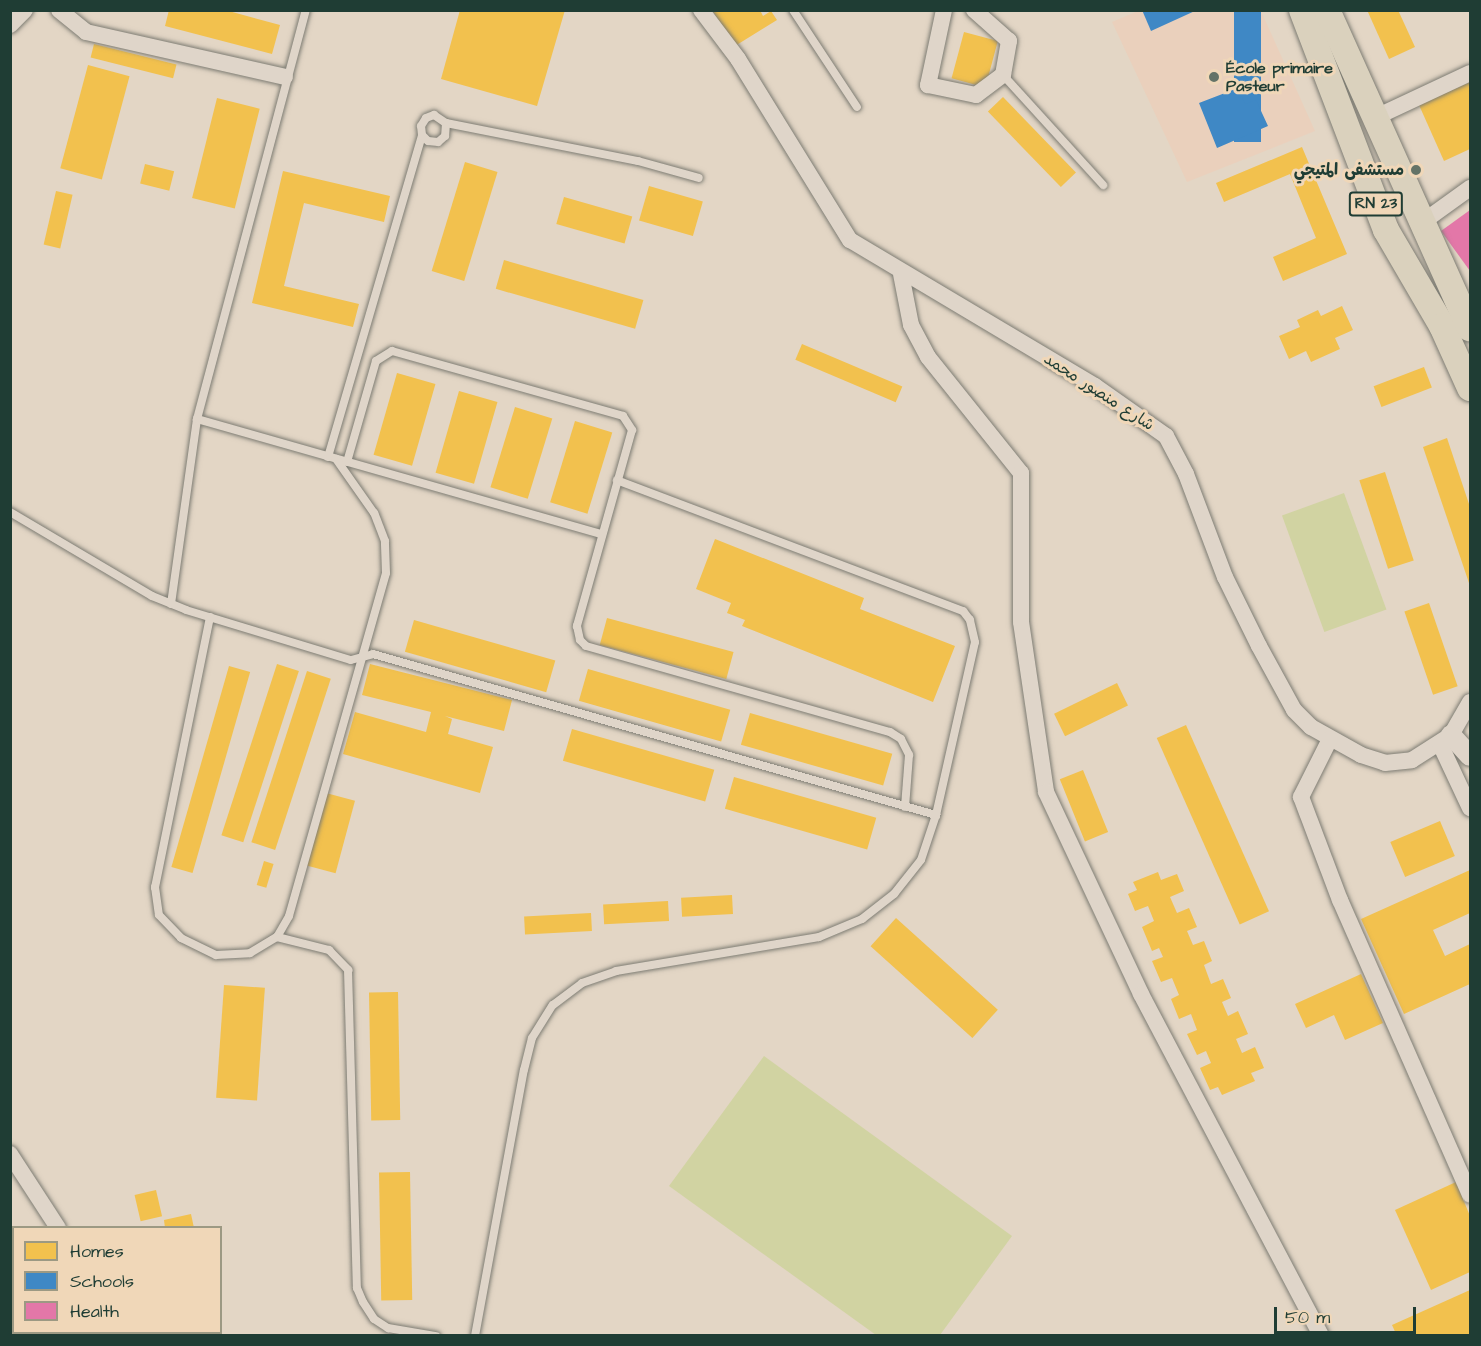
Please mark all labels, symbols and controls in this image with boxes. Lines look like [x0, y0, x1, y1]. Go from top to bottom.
place label: École primaire Pasteur [1226, 58, 1333, 96]
marker: École primaire Pasteur [1207, 70, 1221, 84]
place label: مستشفى المتيجي [1294, 160, 1404, 180]
marker: مستشفى المتيجي [1409, 163, 1423, 177]
road number: RN 23 [1348, 192, 1404, 216]
street label: شارع منصور محمد [1040, 349, 1158, 435]
legend [12, 1226, 222, 1334]
text: Homes [70, 1239, 124, 1264]
text: Schools [70, 1269, 134, 1294]
scale bar [1277, 1295, 1420, 1333]
text: Health [70, 1299, 119, 1324]
text: 50 m [1285, 1305, 1330, 1330]

